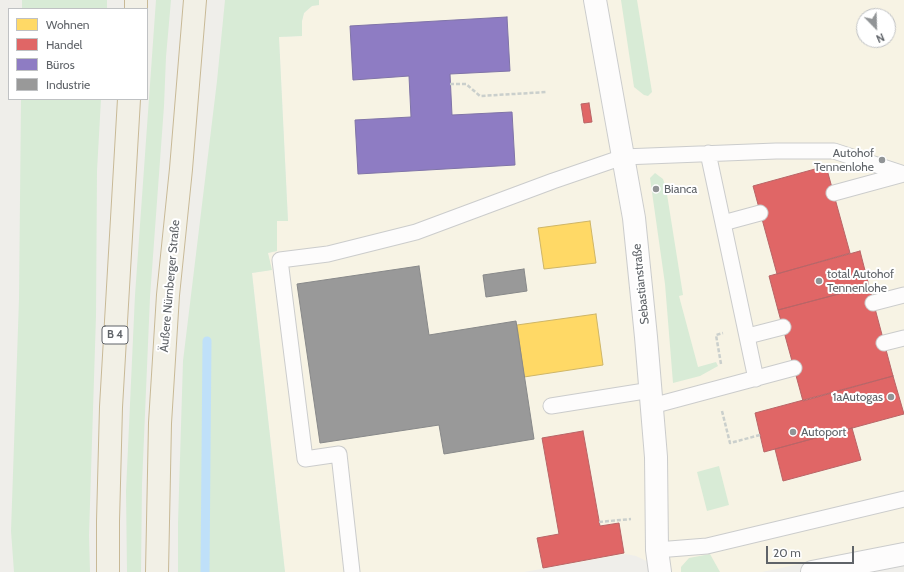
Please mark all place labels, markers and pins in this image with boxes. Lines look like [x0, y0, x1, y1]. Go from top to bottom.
place label: Autohof Tennenlohe [814, 146, 874, 174]
marker: Autohof Tennenlohe [877, 155, 887, 165]
place label: Bianca [664, 182, 697, 196]
marker: Bianca [651, 184, 661, 194]
place label: total Autohof Tennenlohe [827, 267, 894, 295]
marker: total Autohof Tennenlohe [814, 276, 824, 286]
place label: 1aAutogas [832, 390, 883, 404]
marker: 1aAutogas [886, 392, 896, 402]
place label: Autoport [801, 425, 846, 439]
marker: Autoport [788, 427, 798, 437]

